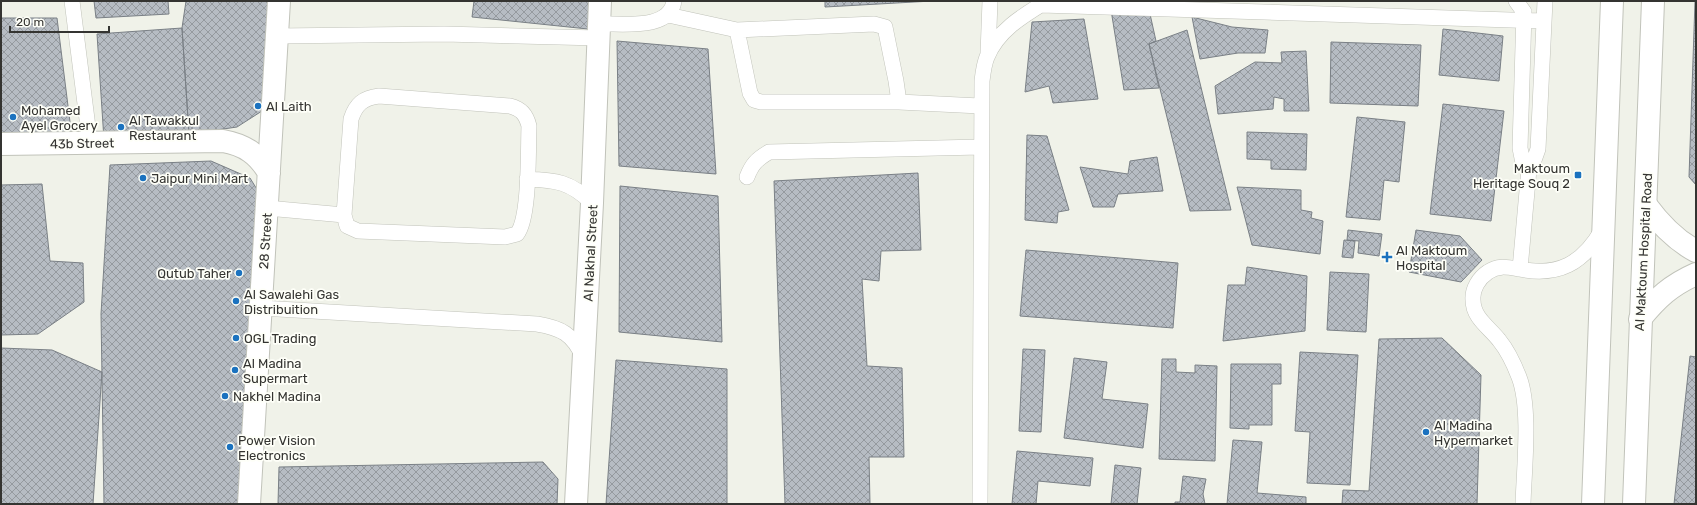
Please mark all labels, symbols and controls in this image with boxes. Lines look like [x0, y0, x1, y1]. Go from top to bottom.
scale bar [10, 8, 109, 34]
text: 20 m [16, 15, 44, 29]
place label: Al Laith [266, 99, 312, 114]
marker: Al Laith [253, 101, 263, 111]
place label: Mohamed Ayel Grocery [21, 103, 98, 133]
marker: Mohamed Ayel Grocery [8, 112, 18, 122]
place label: Al Tawakkul Restaurant [129, 113, 199, 143]
marker: Al Tawakkul Restaurant [116, 122, 126, 132]
street label: 43b Street [50, 135, 114, 152]
place label: Maktoum Heritage Souq 2 [1473, 161, 1570, 192]
marker: Maktoum Heritage Souq 2 [1573, 170, 1583, 180]
place label: Jaipur Mini Mart [151, 171, 248, 186]
marker: Jaipur Mini Mart [138, 173, 148, 183]
street label: Al Maktoum Hospital Road [1632, 173, 1655, 331]
street label: Al Nakhal Street [580, 204, 601, 302]
street label: 28 Street [256, 212, 275, 270]
place label: Al Maktoum Hospital [1396, 243, 1467, 273]
marker: Al Maktoum Hospital [1381, 251, 1393, 263]
place label: Qutub Taher [157, 266, 231, 281]
marker: Qutub Taher [234, 268, 244, 278]
place label: Al Sawalehi Gas Distribuition [244, 287, 339, 317]
marker: Al Sawalehi Gas Distribuition [231, 296, 241, 306]
place label: OGL Trading [244, 331, 317, 347]
marker: OGL Trading [231, 333, 241, 343]
place label: Al Madina Supermart [243, 356, 308, 386]
marker: Al Madina Supermart [230, 365, 240, 375]
place label: Nakhel Madina [233, 389, 321, 404]
marker: Nakhel Madina [220, 391, 230, 401]
place label: Al Madina Hypermarket [1434, 418, 1513, 448]
marker: Al Madina Hypermarket [1421, 427, 1431, 437]
place label: Power Vision Electronics [238, 433, 315, 463]
marker: Power Vision Electronics [225, 442, 235, 452]

